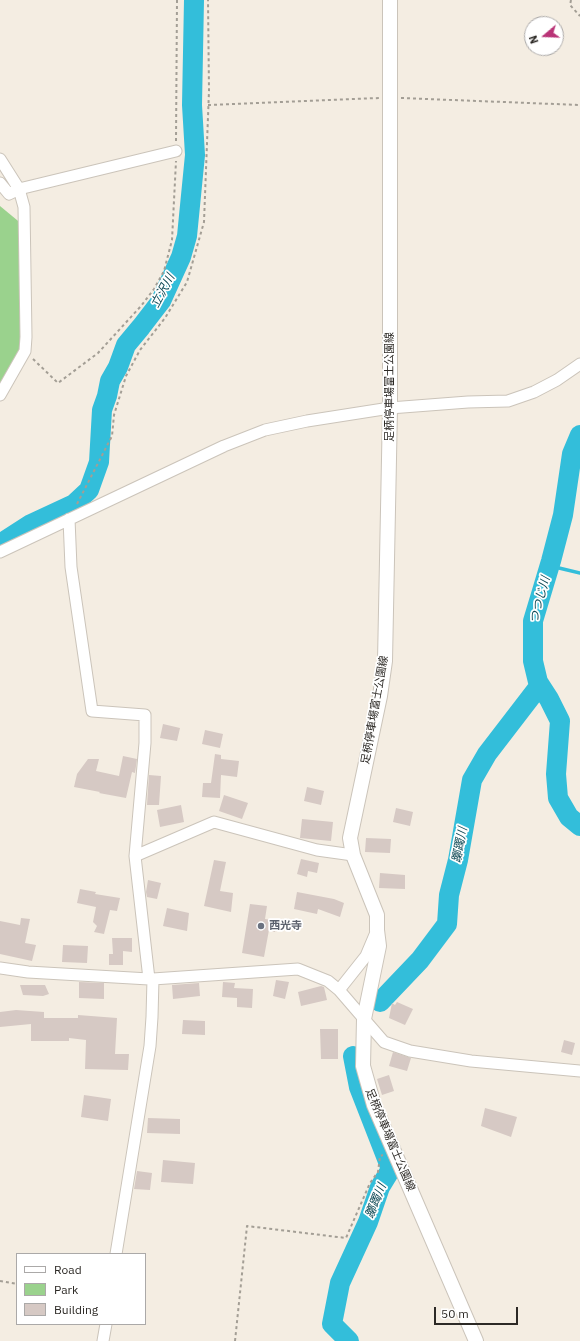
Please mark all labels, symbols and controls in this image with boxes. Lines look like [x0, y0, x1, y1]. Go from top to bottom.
north arrow [524, 16, 564, 56]
text: N [526, 34, 542, 46]
water label: 立沢川 [148, 272, 178, 310]
street label: 足柄停車場富士公園線 [383, 332, 397, 442]
water label: つつじ川 [527, 575, 553, 625]
street label: 足柄停車場富士公園線 [359, 655, 391, 765]
water label: 躑躅川 [449, 826, 471, 864]
place label: 西光寺 [269, 919, 302, 933]
marker: 西光寺 [256, 921, 266, 931]
street label: 足柄停車場富士公園線 [362, 1087, 418, 1193]
water label: 躑躅川 [363, 1182, 389, 1220]
legend [16, 1253, 146, 1325]
text: Road [54, 1262, 82, 1277]
text: Park [54, 1282, 78, 1297]
scale bar [436, 1299, 520, 1325]
text: Building [54, 1302, 98, 1317]
text: 50 m [441, 1306, 469, 1321]

